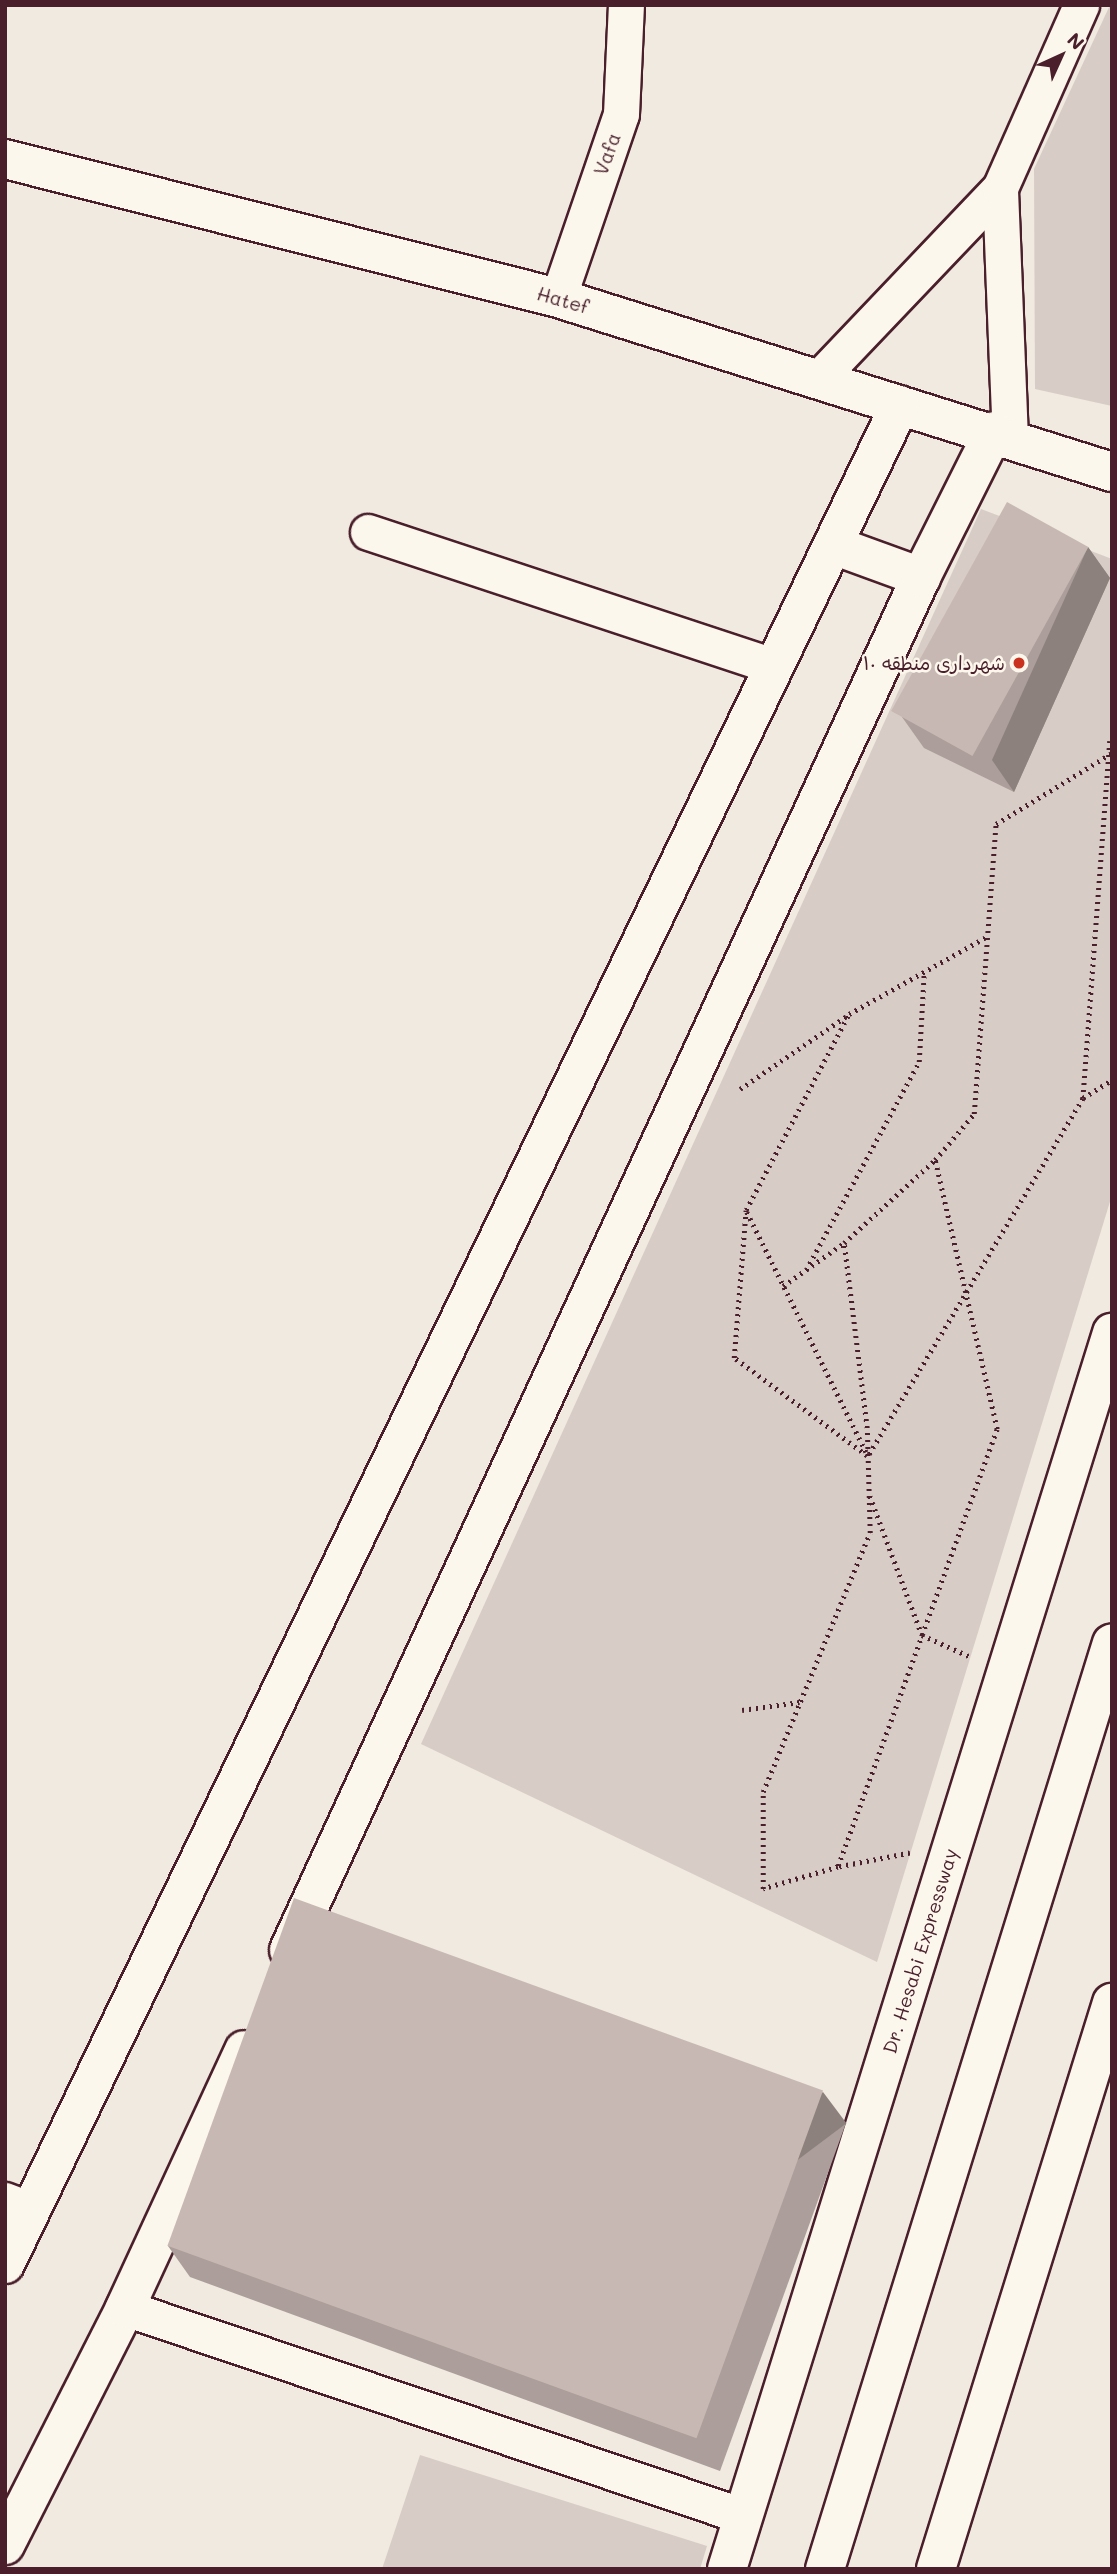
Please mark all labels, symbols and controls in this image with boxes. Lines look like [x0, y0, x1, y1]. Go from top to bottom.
north arrow [1026, 21, 1096, 91]
text: N [1062, 27, 1090, 55]
street label: Vafa [589, 130, 625, 178]
street label: Hatef [534, 282, 592, 318]
place label: شهرداری منطقه ۱۰ [863, 652, 1005, 674]
marker: شهرداری منطقه ۱۰ [1011, 655, 1027, 671]
street label: Dr. Hesabi Expressway [878, 1846, 962, 2056]

